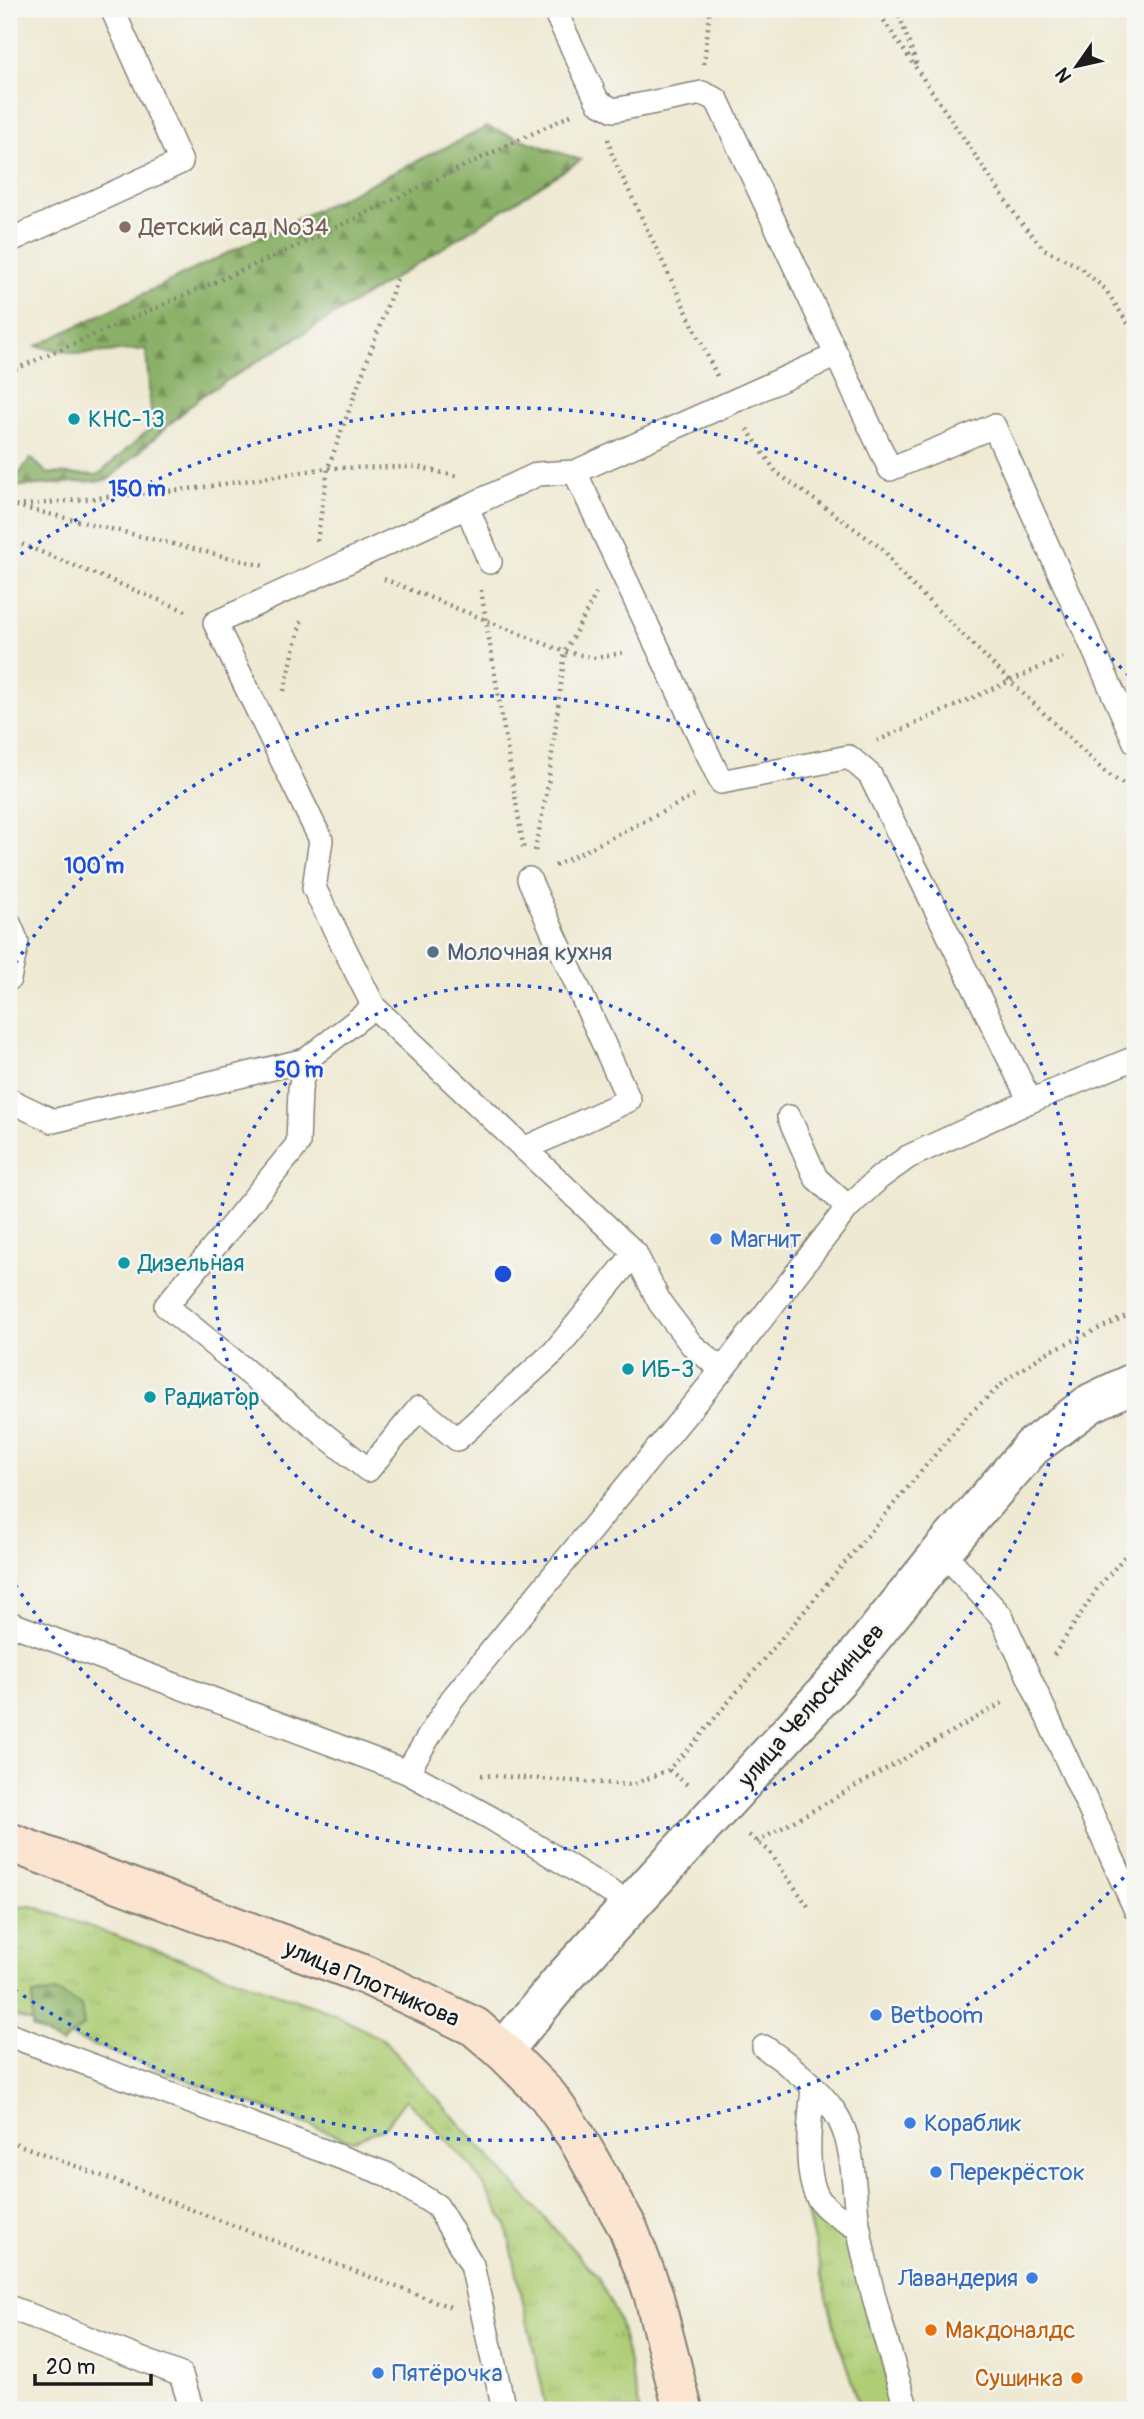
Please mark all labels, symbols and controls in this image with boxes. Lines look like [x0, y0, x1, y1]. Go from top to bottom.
north arrow [1042, 32, 1112, 102]
text: N [1050, 63, 1077, 87]
place label: Детский сад №34 [138, 213, 329, 242]
marker: Детский сад №34 [117, 219, 133, 235]
place label: КНС-13 [88, 405, 165, 434]
marker: КНС-13 [66, 411, 82, 427]
text: 150 m [108, 476, 166, 503]
text: 100 m [64, 853, 124, 880]
place label: Молочная кухня [447, 938, 612, 967]
marker: Молочная кухня [425, 944, 441, 960]
text: 50 m [275, 1057, 324, 1084]
place label: Магнит [730, 1225, 801, 1254]
marker: Магнит [708, 1231, 724, 1247]
place label: Дизельная [137, 1249, 245, 1278]
marker: Дизельная [116, 1255, 132, 1271]
centre of rings [491, 1262, 515, 1286]
place label: ИБ-3 [642, 1355, 694, 1384]
marker: ИБ-3 [620, 1361, 636, 1377]
place label: Радиатор [164, 1383, 260, 1412]
marker: Радиатор [142, 1389, 158, 1405]
street label: улица Челюскинцев [731, 1617, 891, 1794]
street label: улица Плотникова [279, 1933, 464, 2033]
place label: Betboom [890, 2001, 983, 2030]
marker: Betboom [868, 2007, 884, 2023]
place label: Кораблик [924, 2109, 1022, 2138]
marker: Кораблик [902, 2115, 918, 2131]
place label: Перекрёсток [950, 2158, 1085, 2187]
marker: Перекрёсток [928, 2164, 944, 2180]
place label: Лавандерия [897, 2264, 1018, 2293]
marker: Лавандерия [1024, 2270, 1040, 2286]
place label: Макдоналдс [945, 2316, 1075, 2345]
marker: Макдоналдс [923, 2322, 939, 2338]
scale bar [35, 2342, 150, 2386]
text: 20 m [46, 2354, 95, 2381]
place label: Пятёрочка [392, 2359, 503, 2388]
place label: Сушинка [975, 2364, 1063, 2393]
marker: Пятёрочка [370, 2365, 386, 2381]
marker: Сушинка [1069, 2370, 1085, 2386]

